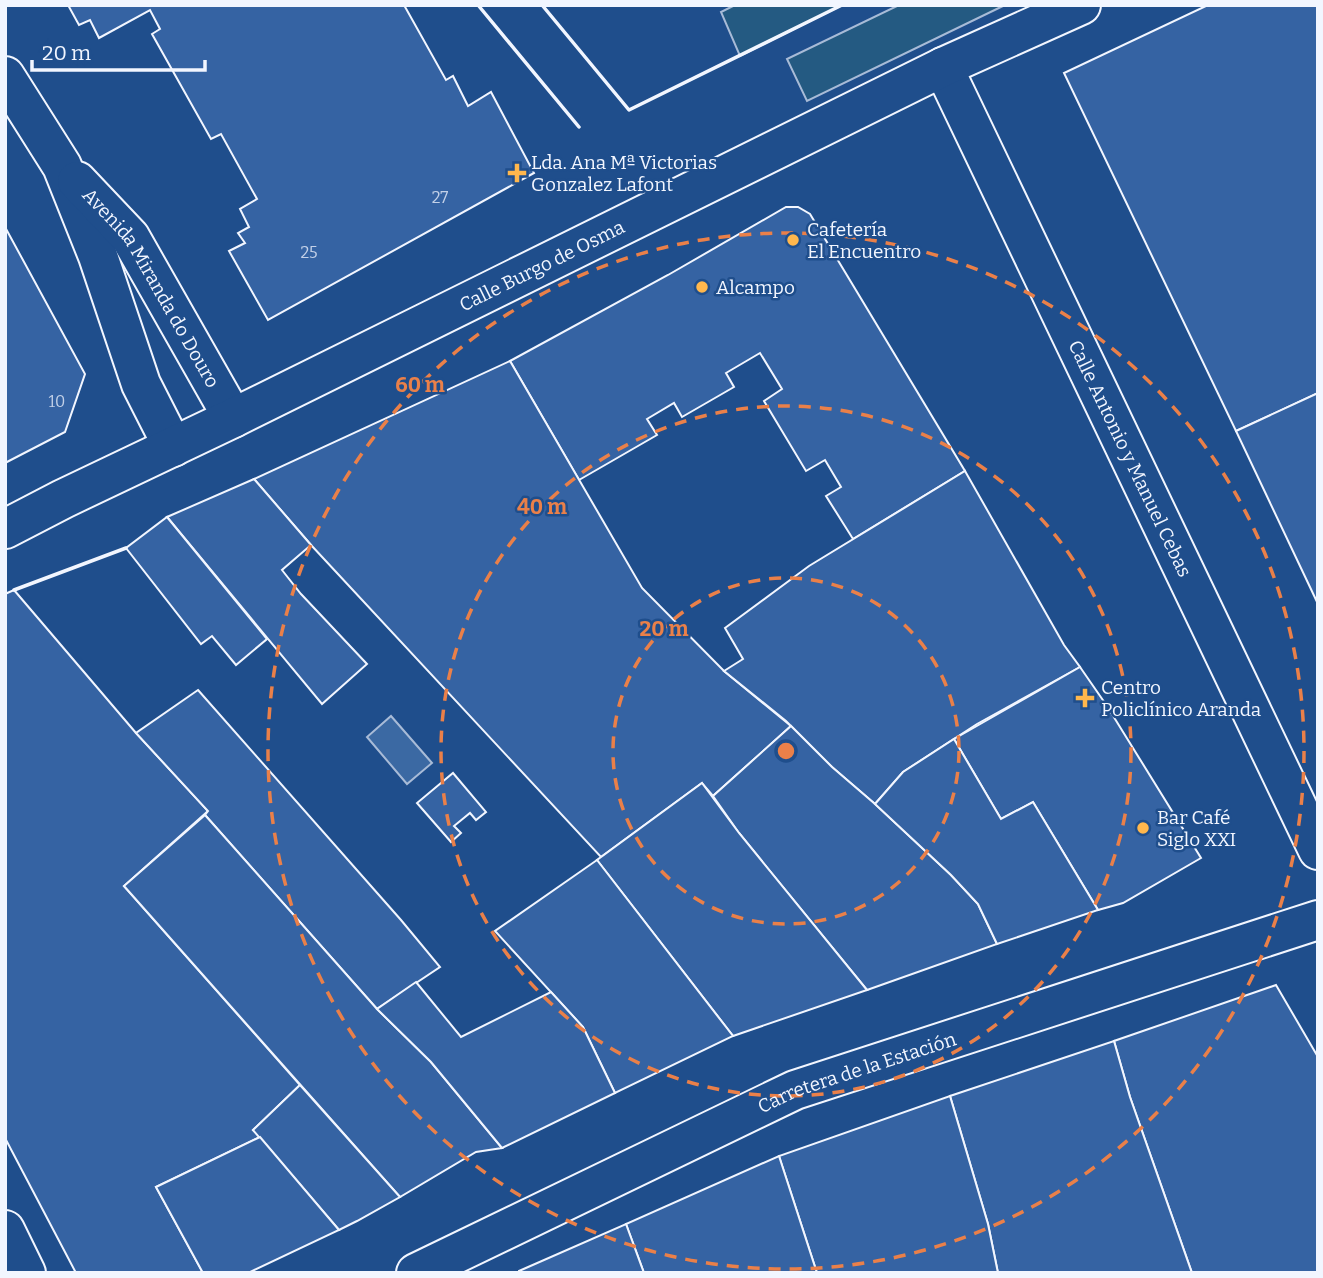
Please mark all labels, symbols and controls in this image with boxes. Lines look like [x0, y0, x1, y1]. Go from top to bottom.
scale bar [32, 28, 205, 72]
text: 20 m [42, 40, 91, 66]
place label: Lda. Ana Mª Victorias Gonzalez Lafont [531, 151, 717, 196]
marker: Lda. Ana Mª Victorias Gonzalez Lafont [509, 165, 525, 181]
street label: Avenida Miranda do Douro [78, 183, 225, 392]
house number: 27 [432, 188, 448, 207]
street label: Calle Burgo de Osma [455, 215, 629, 316]
place label: Cafetería El Encuentro [807, 218, 921, 263]
marker: Cafetería El Encuentro [785, 232, 801, 248]
house number: 25 [300, 243, 318, 262]
place label: Alcampo [716, 276, 795, 299]
marker: Alcampo [694, 279, 710, 295]
street label: Calle Antonio y Manuel Cebas [1064, 336, 1197, 581]
text: 60 m [395, 372, 445, 398]
house number: 10 [49, 392, 65, 411]
text: 40 m [517, 494, 567, 520]
text: 20 m [640, 616, 688, 642]
place label: Centro Policlínico Aranda [1101, 676, 1262, 721]
marker: Centro Policlínico Aranda [1075, 688, 1095, 708]
centre of rings [774, 739, 798, 763]
place label: Bar Café Siglo XXI [1157, 806, 1236, 851]
marker: Bar Café Siglo XXI [1135, 820, 1151, 836]
street label: Carretera de la Estación [754, 1027, 959, 1118]

